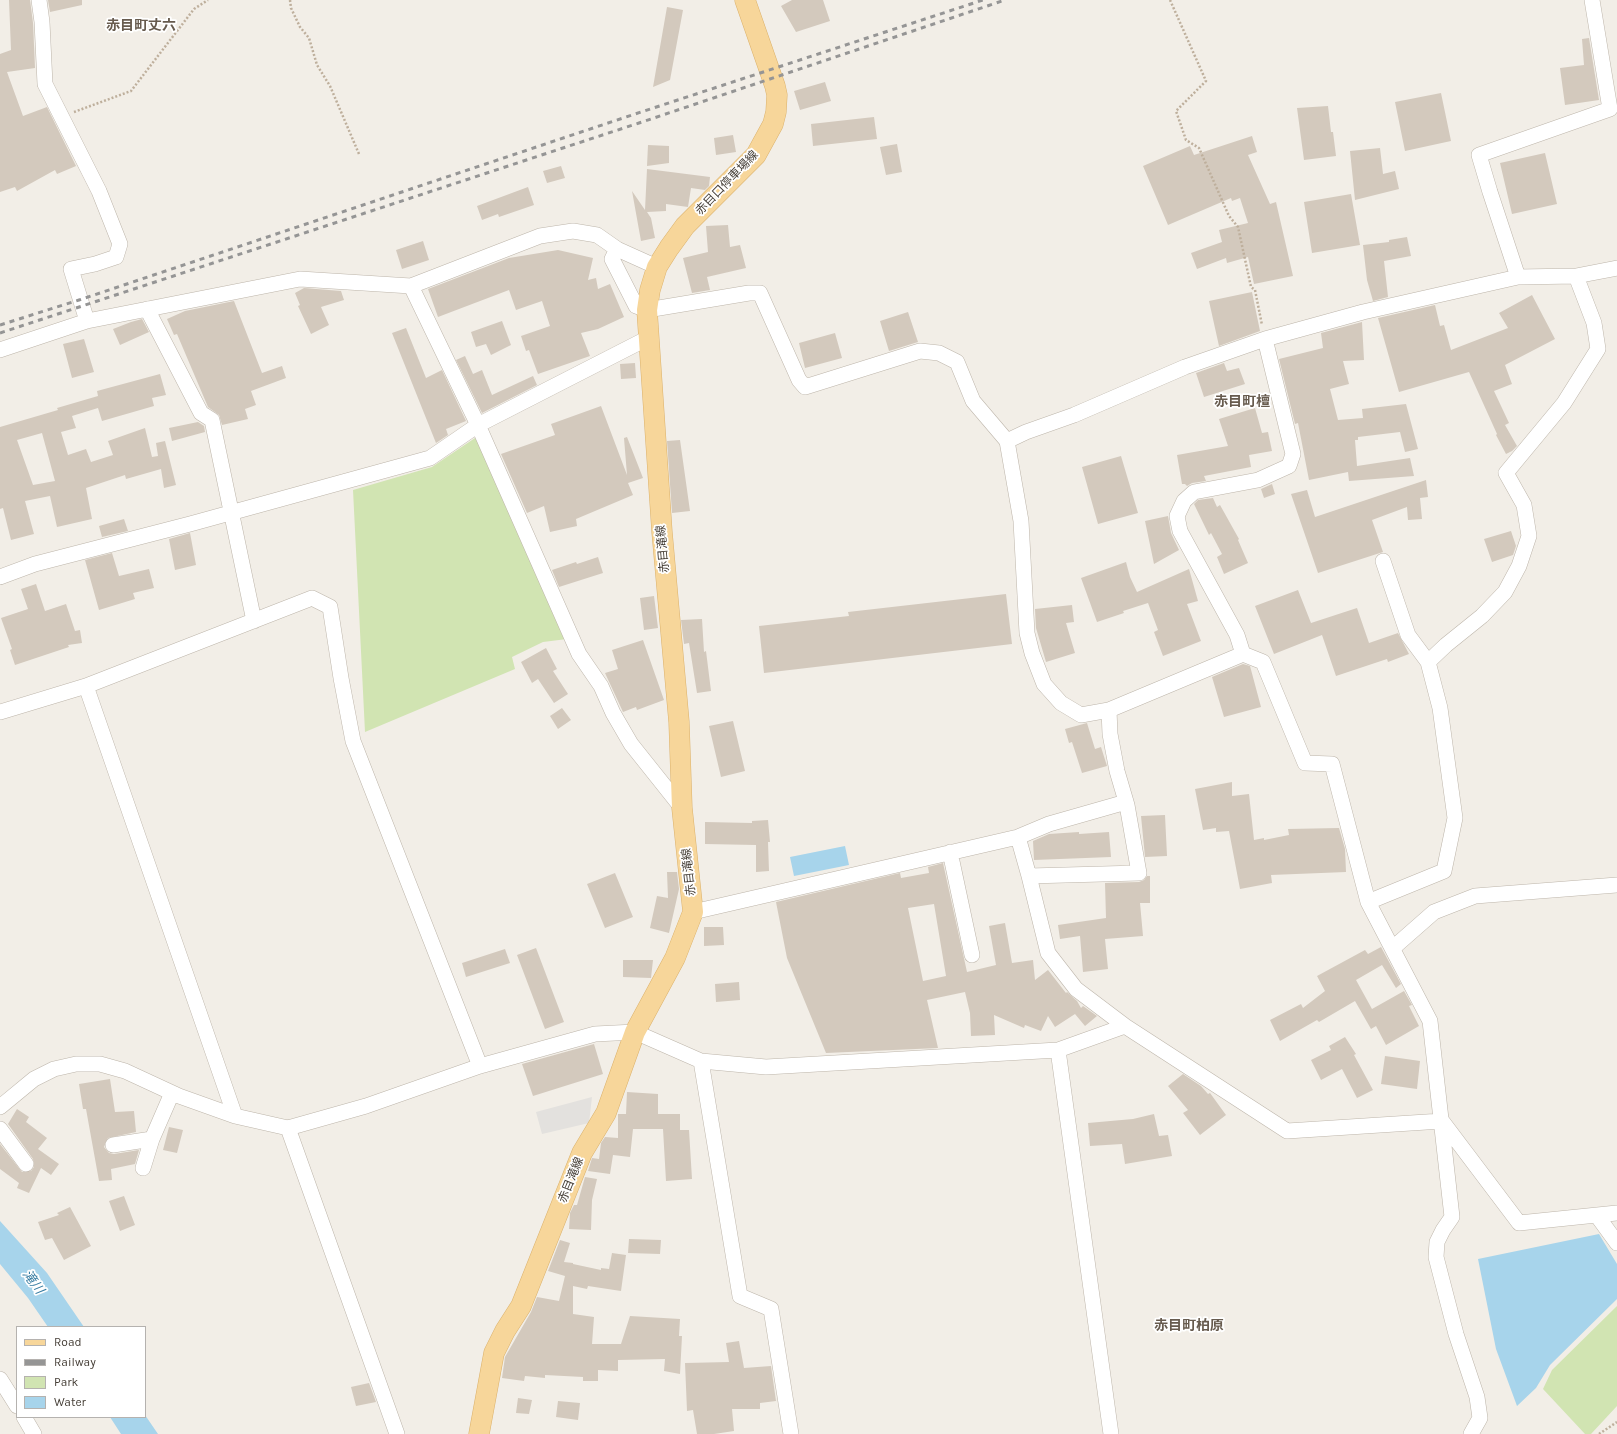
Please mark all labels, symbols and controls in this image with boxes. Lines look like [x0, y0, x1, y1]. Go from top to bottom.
district label: 赤目町丈六 [106, 18, 176, 34]
street label: 赤目口停車場線 [693, 148, 761, 218]
district label: 赤目町檀 [1214, 394, 1270, 410]
street label: 赤目滝線 [654, 524, 672, 574]
street label: 赤目滝線 [679, 847, 699, 897]
street label: 赤目滝線 [555, 1155, 587, 1205]
water label: 滝川 [19, 1267, 47, 1297]
district label: 赤目町柏原 [1154, 1318, 1224, 1334]
legend [16, 1326, 146, 1418]
text: Road [54, 1335, 82, 1349]
text: Railway [54, 1355, 96, 1369]
text: Park [54, 1375, 78, 1389]
text: Water [54, 1395, 86, 1409]

